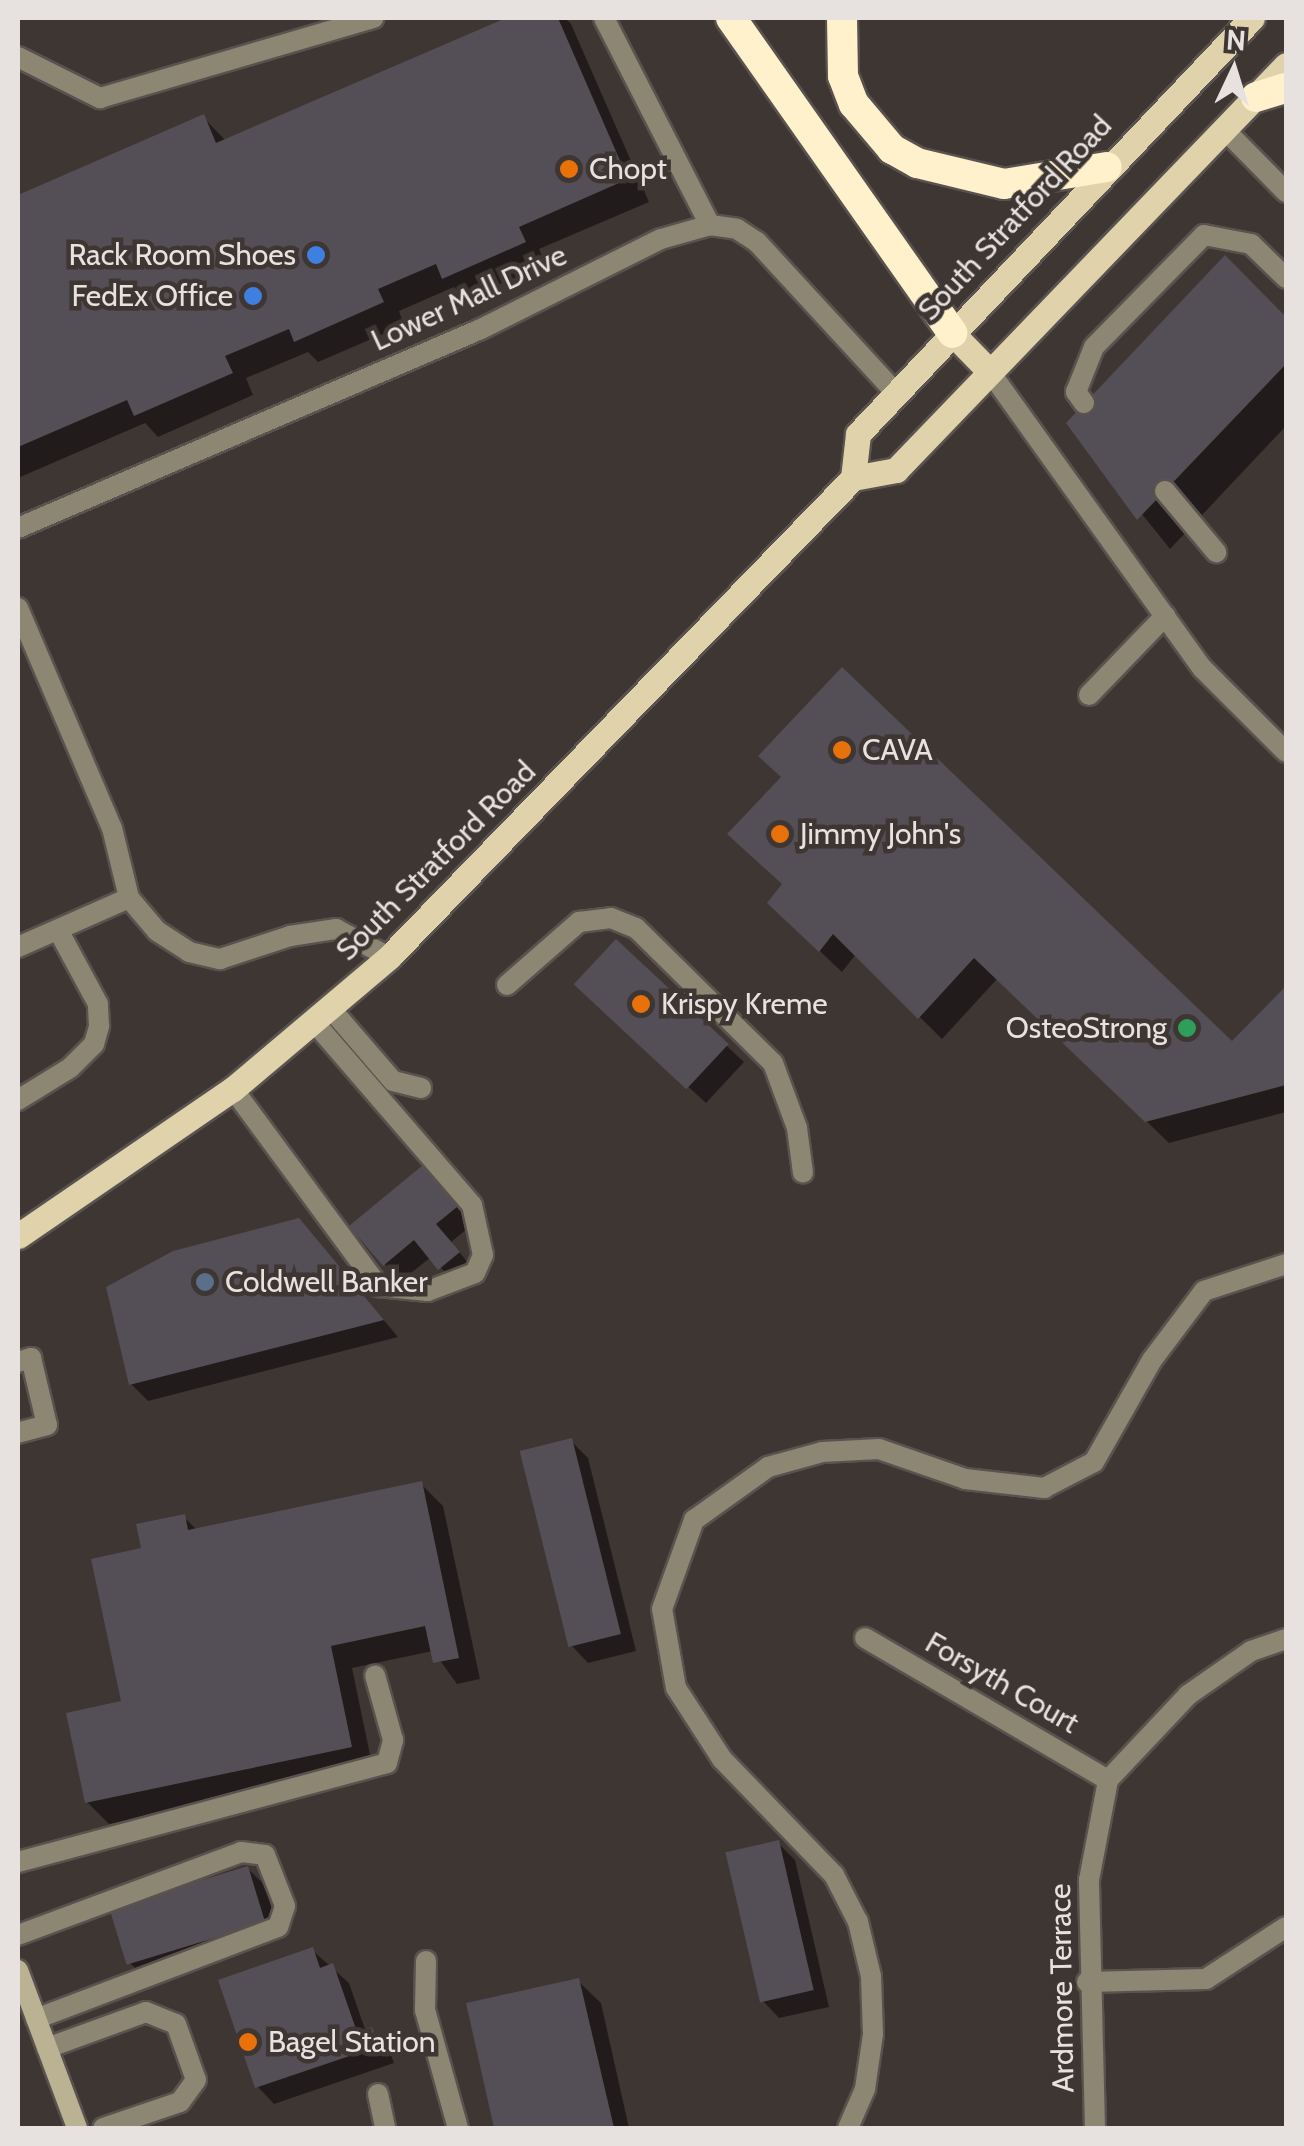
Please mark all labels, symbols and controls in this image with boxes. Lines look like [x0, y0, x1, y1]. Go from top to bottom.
north arrow [1184, 20, 1284, 120]
text: N [1225, 22, 1247, 58]
street label: South Stratford Road [911, 108, 1119, 328]
place label: Chopt [589, 151, 667, 187]
marker: Chopt [558, 158, 580, 180]
place label: Rack Room Shoes [68, 237, 296, 273]
street label: Lower Mall Drive [366, 237, 572, 359]
marker: Rack Room Shoes [305, 244, 327, 266]
place label: FedEx Office [72, 278, 233, 314]
marker: FedEx Office [242, 285, 264, 307]
place label: CAVA [862, 732, 933, 768]
marker: CAVA [831, 739, 853, 761]
street label: South Stratford Road [329, 754, 543, 968]
place label: Jimmy John's [800, 816, 961, 852]
marker: Jimmy John's [769, 823, 791, 845]
place label: Krispy Kreme [661, 986, 828, 1022]
marker: Krispy Kreme [630, 993, 652, 1015]
place label: OsteoStrong [1006, 1010, 1167, 1046]
marker: OsteoStrong [1176, 1017, 1198, 1039]
place label: Coldwell Banker [225, 1264, 428, 1300]
marker: Coldwell Banker [194, 1271, 216, 1293]
street label: Forsyth Court [919, 1625, 1085, 1741]
street label: Ardmore Terrace [1042, 1883, 1082, 2093]
place label: Bagel Station [268, 2024, 435, 2060]
marker: Bagel Station [237, 2031, 259, 2053]

